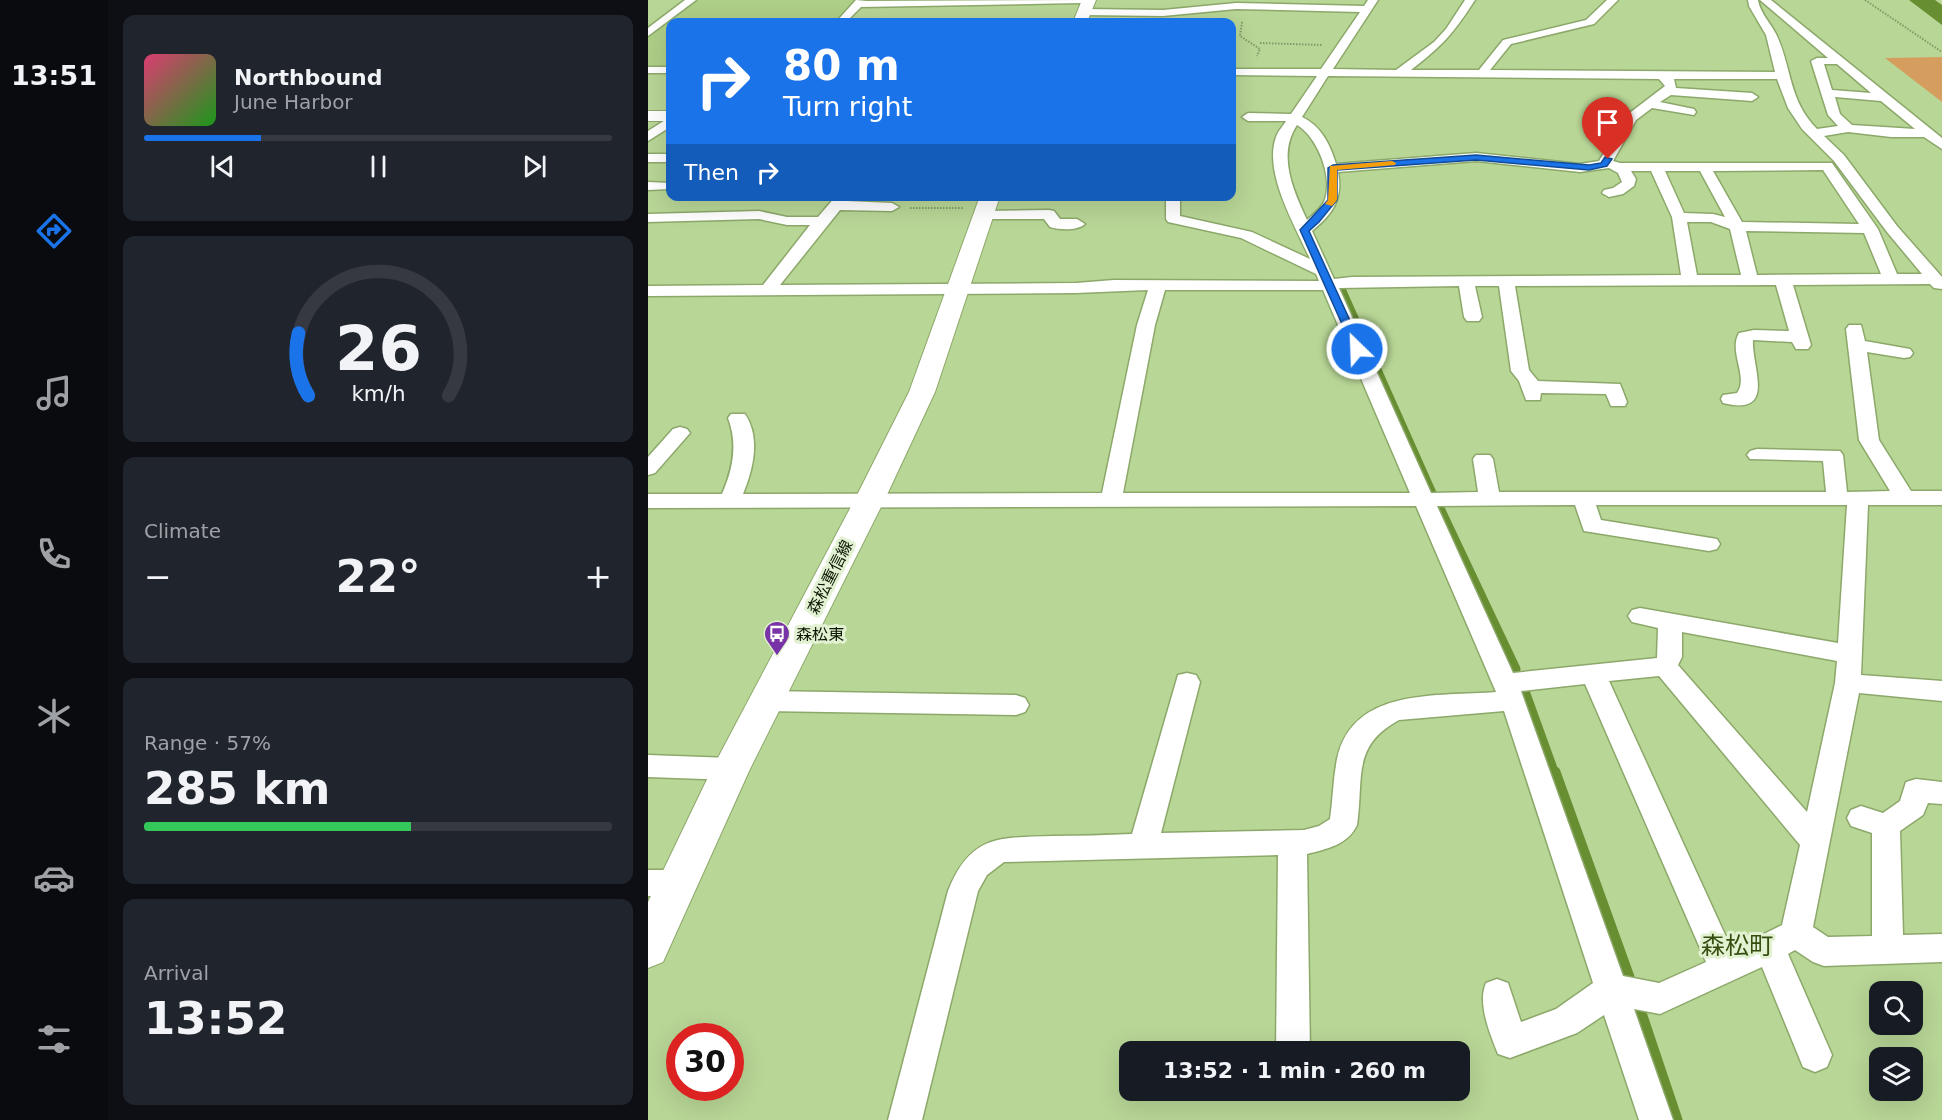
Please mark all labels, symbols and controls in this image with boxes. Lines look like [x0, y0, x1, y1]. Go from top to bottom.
text: 80 m [783, 41, 900, 90]
icon: right [684, 42, 762, 120]
text: 13:51 [11, 60, 97, 91]
text: Northbound [234, 65, 383, 90]
text: June Harbor [234, 90, 353, 114]
text: Turn right [783, 91, 912, 122]
pin [1582, 97, 1633, 159]
icon: arrive [1591, 106, 1624, 139]
icon: previous [206, 150, 239, 183]
icon: pause [362, 150, 395, 183]
icon: next [518, 150, 551, 183]
icon: right [751, 156, 784, 189]
text: Then [684, 160, 739, 185]
icon: directions [33, 210, 75, 252]
text: 26 [335, 312, 421, 385]
position arrow [1325, 317, 1389, 381]
icon: music [33, 372, 75, 414]
text: km/h [351, 381, 405, 406]
text: Climate [144, 519, 221, 543]
icon: phone [33, 533, 75, 575]
street label: 森松重信線 [803, 537, 857, 617]
text: 22° [335, 550, 421, 603]
text: − [144, 557, 172, 596]
text: + [584, 557, 612, 596]
bus stop icon: 森松東 [762, 619, 792, 657]
place label: 森松東 [796, 625, 844, 644]
icon: climate [33, 695, 75, 737]
text: Range · 57% [144, 731, 271, 755]
text: 285 km [144, 762, 330, 815]
icon: car [33, 857, 75, 899]
district label: 森松町 [1701, 932, 1773, 960]
text: Arrival [144, 961, 209, 985]
map controls [1869, 981, 1923, 1101]
button: search [1869, 981, 1923, 1035]
text: 13:52 [144, 992, 287, 1045]
icon: filters [33, 1018, 75, 1060]
speed limit sign: 30 [666, 1023, 744, 1101]
button: layers [1869, 1047, 1923, 1101]
text: 13:52 · 1 min · 260 m [1163, 1058, 1426, 1083]

